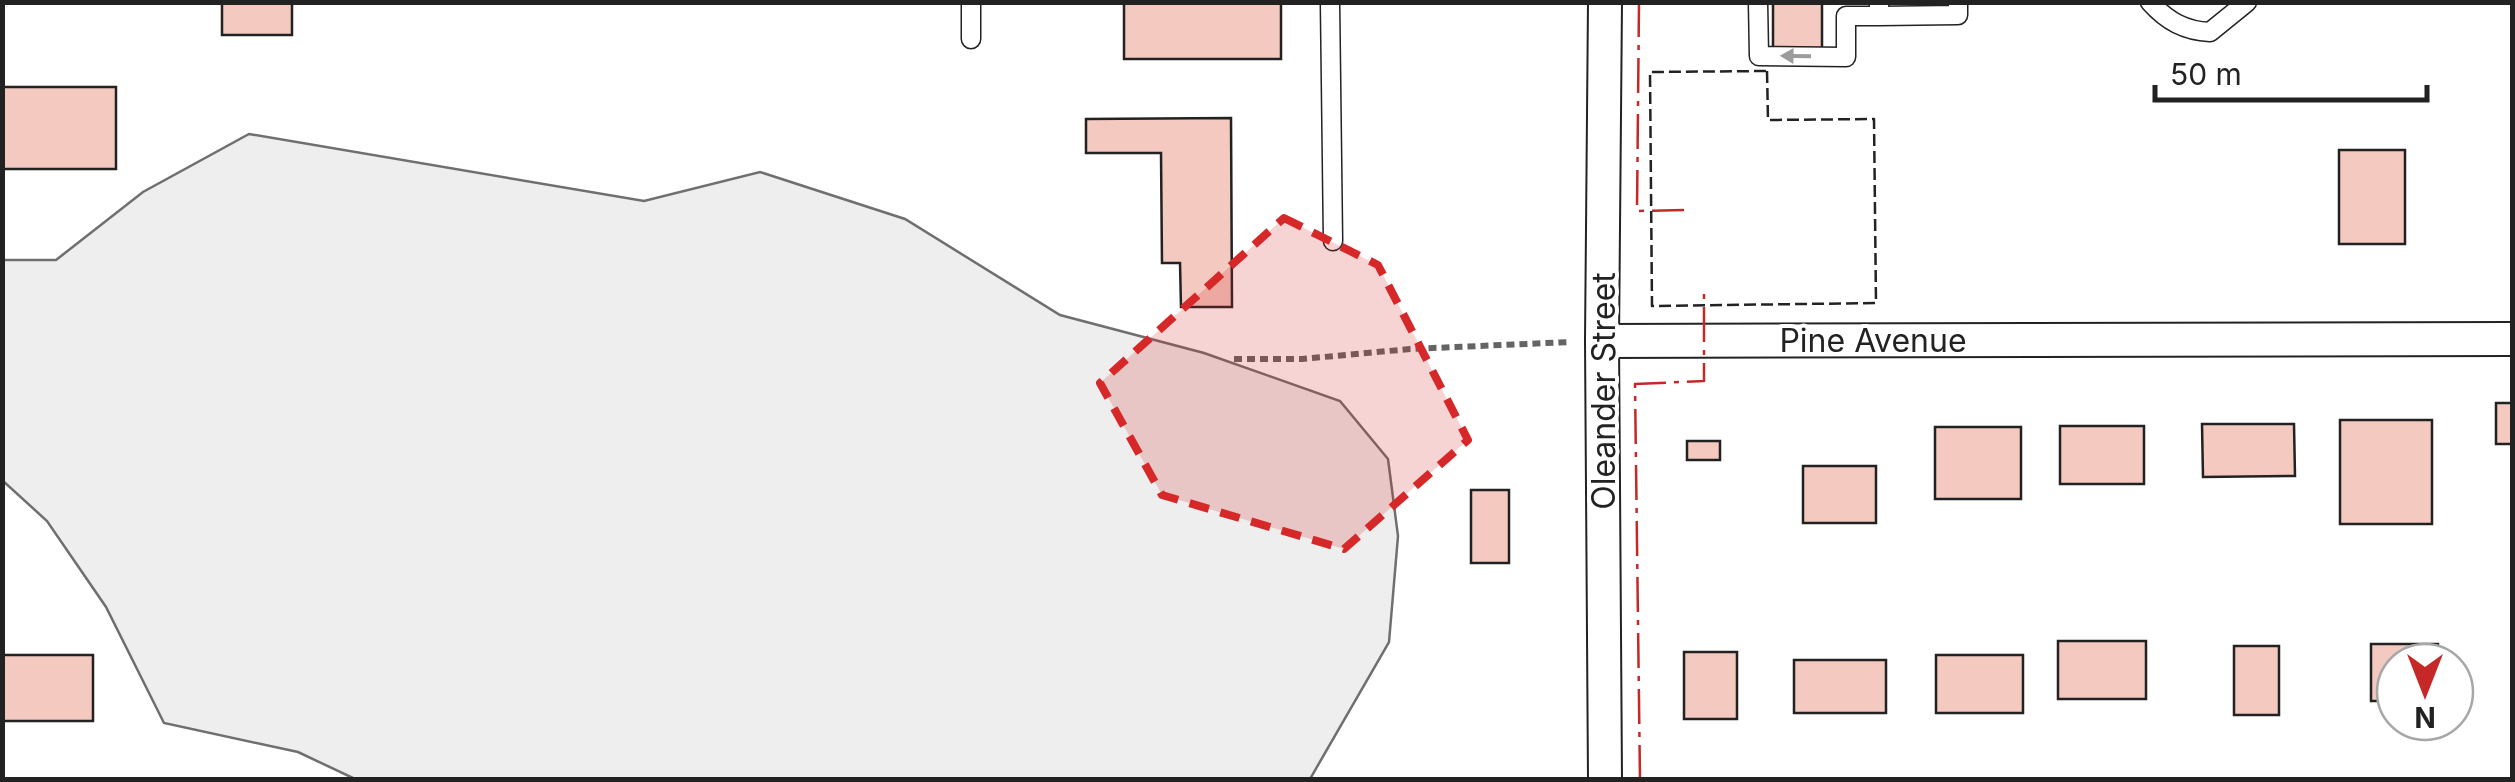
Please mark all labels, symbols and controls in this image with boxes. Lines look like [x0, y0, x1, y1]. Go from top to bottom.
scale bar [2155, 40, 2428, 102]
one-way arrow [1780, 48, 1812, 64]
text: 50 m [2170, 56, 2242, 92]
street label: Oleander Street [1584, 272, 1623, 510]
street label: Pine Avenue [1779, 321, 1967, 360]
north arrow [2375, 642, 2475, 742]
text: N [2414, 700, 2436, 734]

